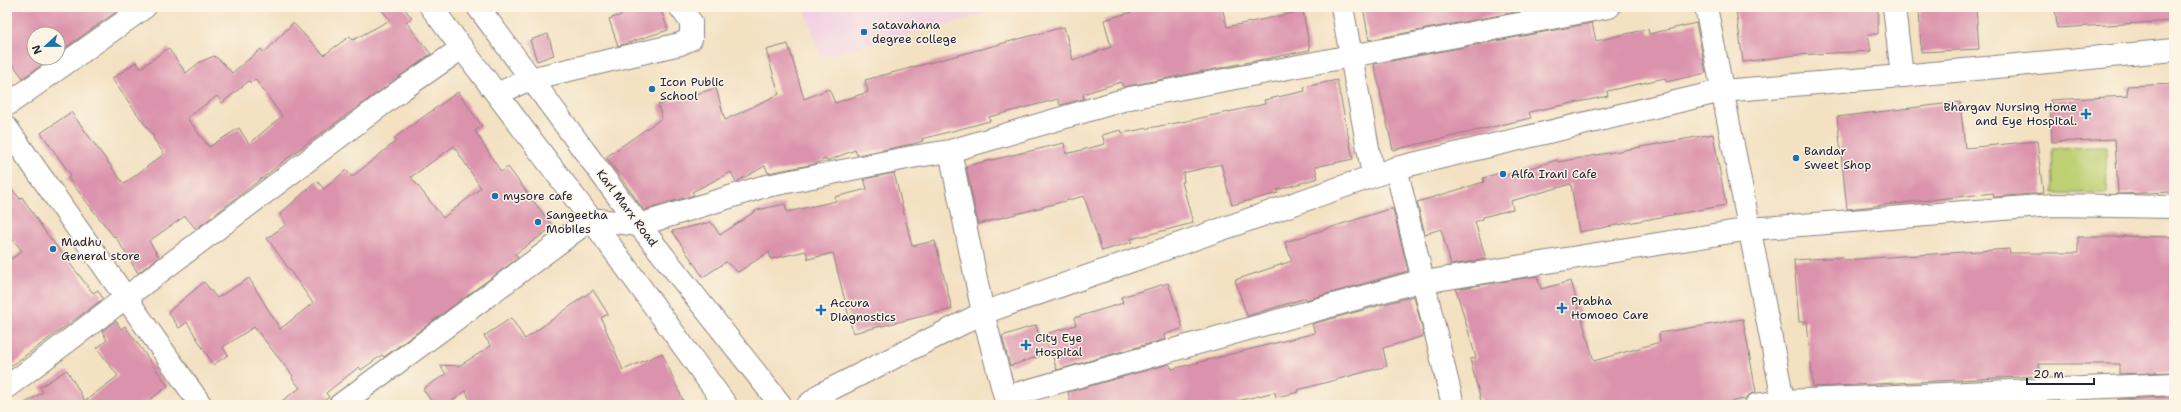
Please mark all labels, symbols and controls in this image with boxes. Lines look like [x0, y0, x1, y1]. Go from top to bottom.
place label: satavahana degree college [872, 17, 957, 47]
north arrow [26, 26, 66, 66]
marker: satavahana degree college [859, 27, 869, 37]
text: N [28, 42, 46, 56]
place label: Icon Public School [660, 74, 724, 104]
marker: Icon Public School [647, 84, 657, 94]
place label: Bhargav Nursing Home and Eye Hospital. [1944, 99, 2077, 129]
marker: Bhargav Nursing Home and Eye Hospital. [2080, 108, 2092, 120]
place label: Bandar Sweet Shop [1804, 143, 1871, 173]
marker: Bandar Sweet Shop [1791, 153, 1801, 163]
street label: Karl Marx Road [593, 166, 662, 250]
place label: Alfa Irani Cafe [1511, 166, 1597, 182]
marker: Alfa Irani Cafe [1498, 169, 1508, 179]
place label: mysore cafe [503, 188, 573, 204]
marker: mysore cafe [490, 191, 500, 201]
place label: Sangeetha Mobiles [546, 207, 608, 237]
marker: Sangeetha Mobiles [533, 217, 543, 227]
place label: Madhu General store [61, 234, 140, 264]
marker: Madhu General store [48, 244, 58, 254]
place label: Prabha Homoeo Care [1571, 293, 1649, 323]
place label: Accura Diagnostics [830, 295, 896, 325]
marker: Prabha Homoeo Care [1556, 302, 1568, 314]
marker: Accura Diagnostics [815, 304, 827, 316]
place label: City Eye Hospital [1035, 330, 1083, 360]
marker: City Eye Hospital [1020, 339, 1032, 351]
scale bar [2027, 360, 2094, 386]
text: 20 m [2033, 366, 2064, 382]

